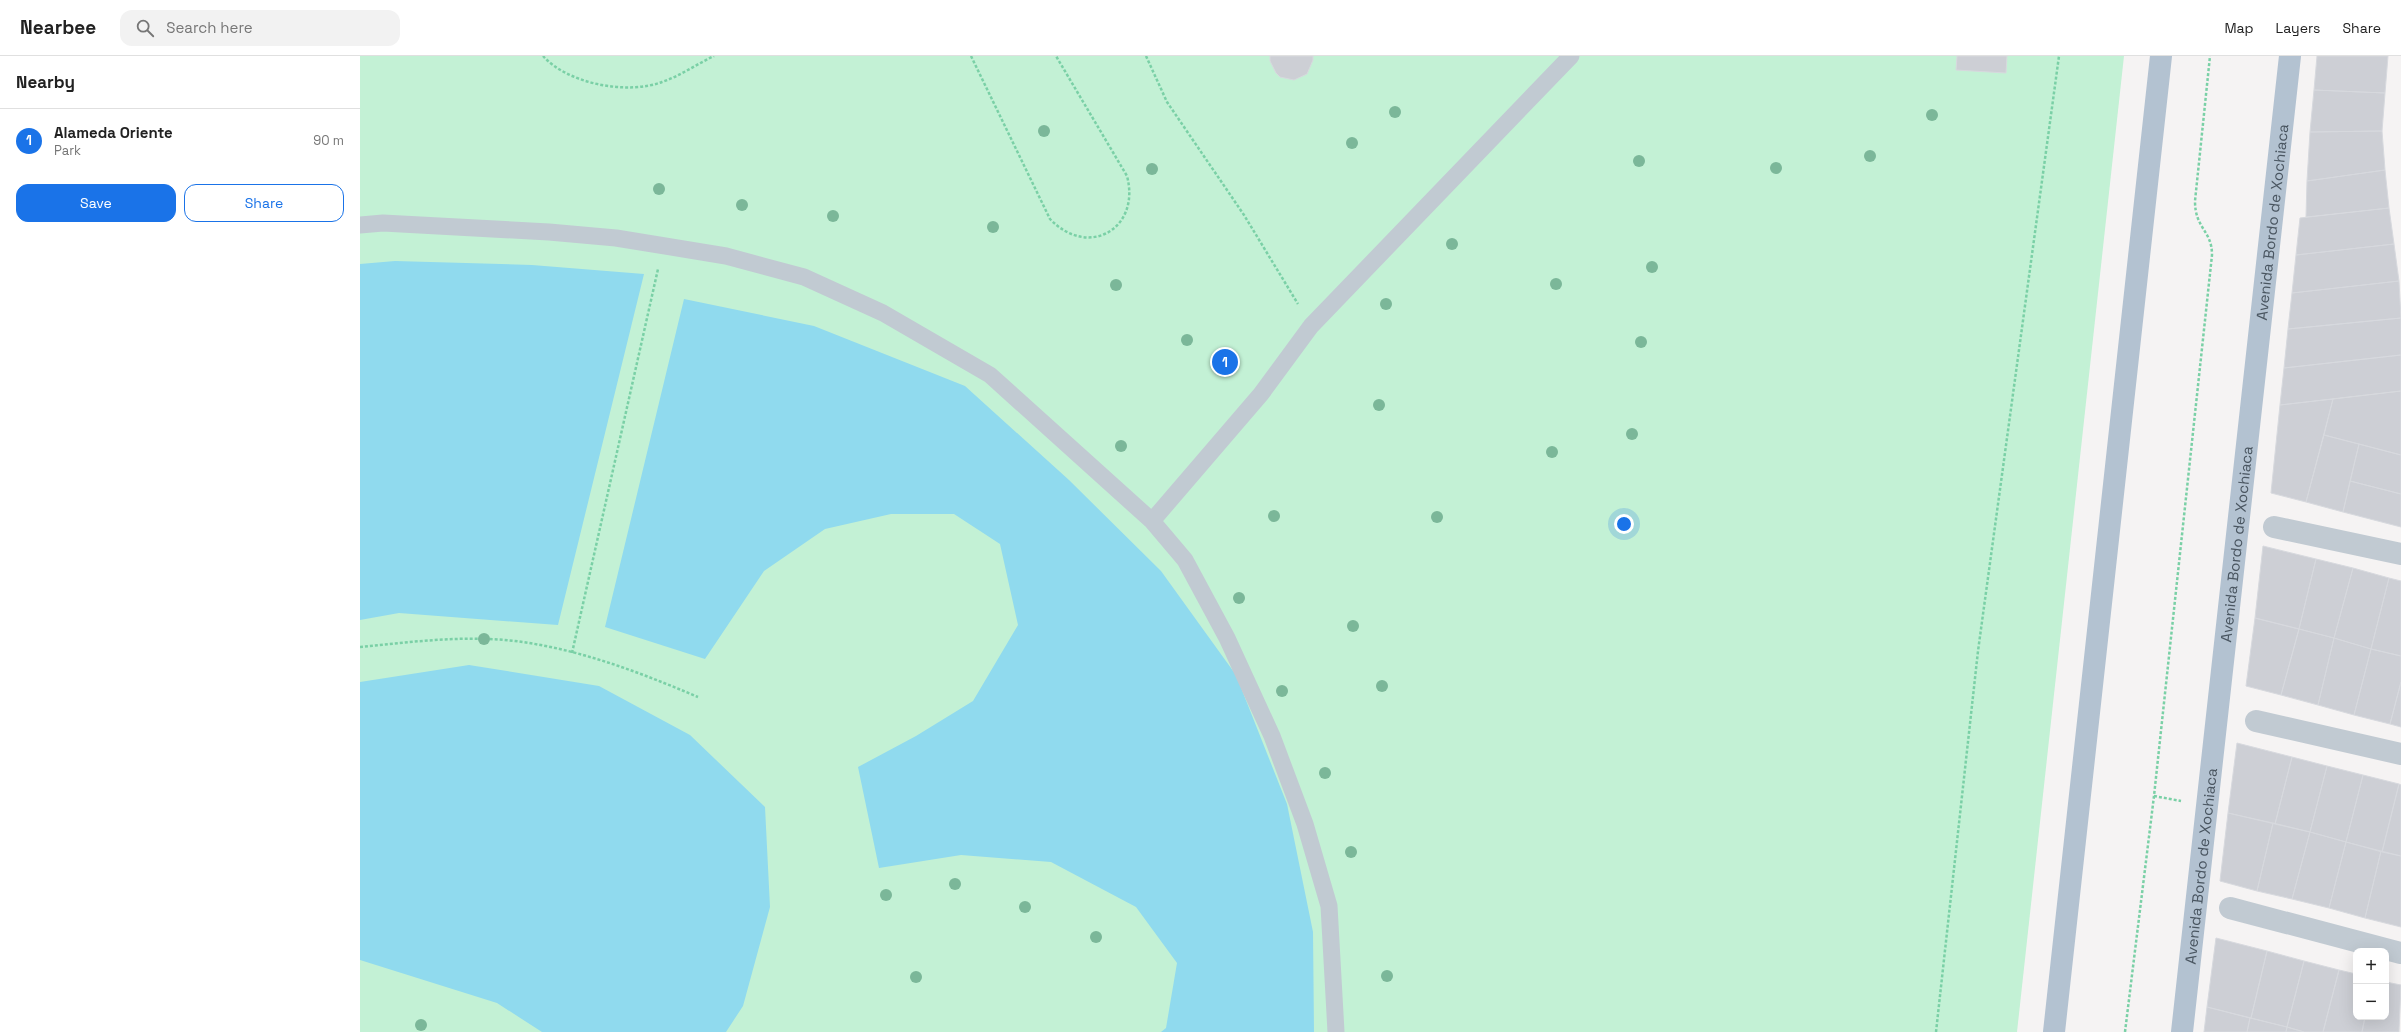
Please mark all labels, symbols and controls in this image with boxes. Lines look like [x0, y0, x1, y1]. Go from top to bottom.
search box [120, 10, 400, 46]
text: Nearbee [20, 15, 96, 40]
icon: search [134, 17, 156, 39]
text: Search here [166, 18, 253, 37]
text: Map [2224, 19, 2254, 37]
text: Layers [2276, 19, 2320, 37]
text: Share [2342, 19, 2381, 37]
text: Nearby [16, 71, 75, 93]
text: Alameda Oriente [54, 123, 173, 142]
street label: Avenida Bordo de Xochiaca [2251, 123, 2292, 321]
text: 1 [26, 132, 32, 149]
text: 90 m [313, 132, 344, 149]
text: Park [54, 142, 81, 159]
button: Save [16, 184, 176, 222]
button: Share [184, 184, 344, 222]
pin: 1 [1212, 347, 1238, 377]
street label: Avenida Bordo de Xochiaca [2216, 445, 2256, 643]
your location [1614, 514, 1634, 534]
street label: Avenida Bordo de Xochiaca [2180, 767, 2221, 965]
map controls [2353, 948, 2389, 1020]
button: + [2353, 948, 2389, 984]
button: − [2353, 984, 2389, 1020]

